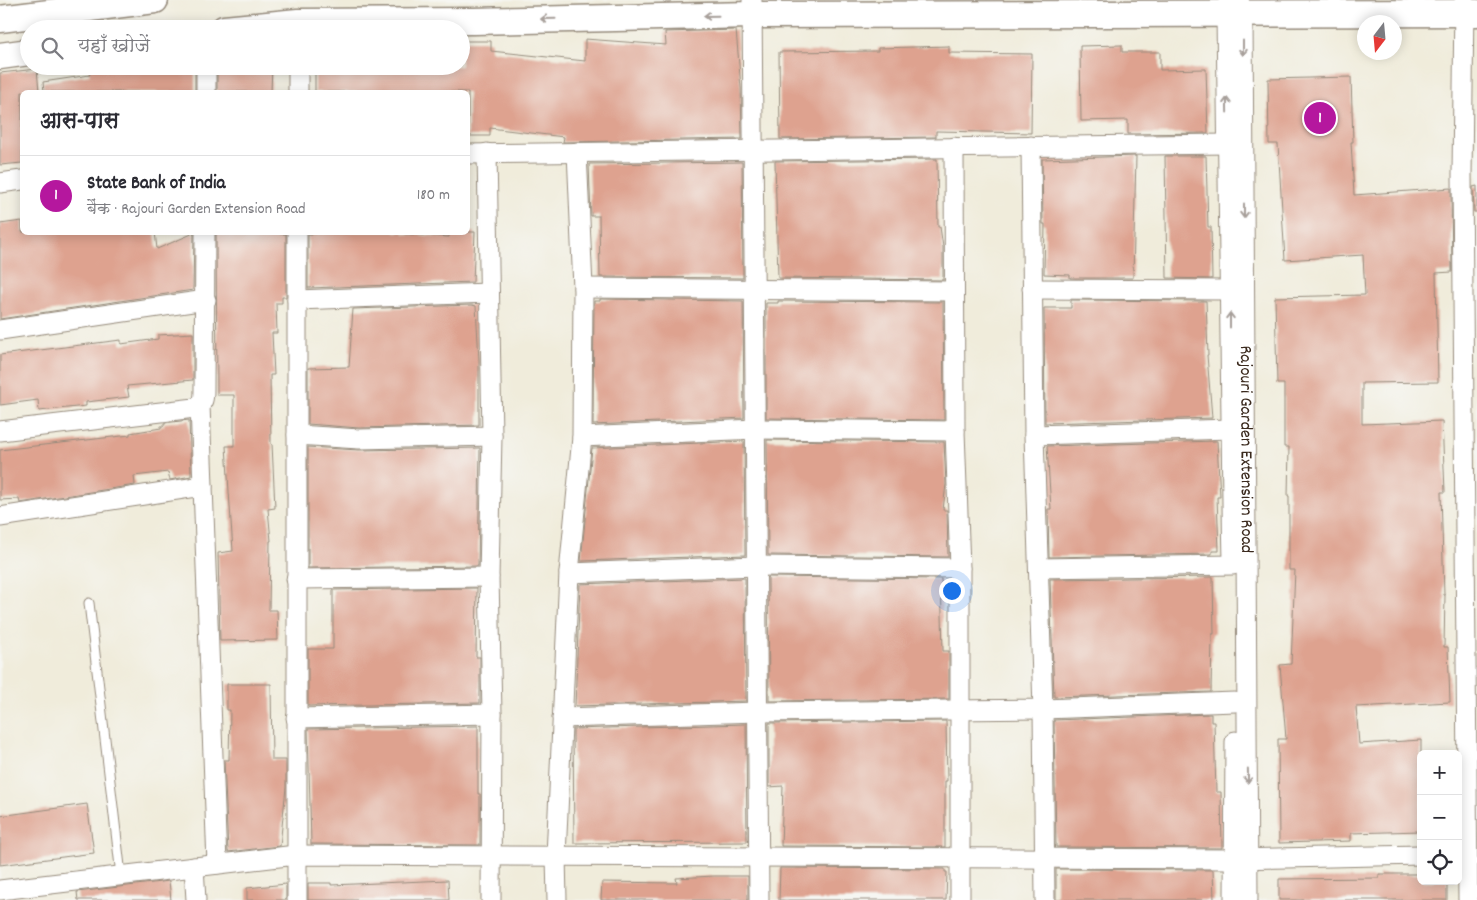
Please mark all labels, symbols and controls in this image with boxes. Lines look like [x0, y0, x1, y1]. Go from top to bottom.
one-way arrow [703, 11, 719, 20]
one-way arrow [541, 15, 557, 24]
north arrow [1357, 15, 1402, 60]
search box [20, 20, 470, 75]
icon: search [38, 34, 66, 62]
text: यहाँ खोजें [78, 34, 150, 61]
one-way arrow [1238, 40, 1248, 56]
one-way arrow [1222, 97, 1232, 114]
pin: 1 [1304, 99, 1336, 137]
text: आस-पास [40, 108, 119, 138]
text: State Bank of India [87, 171, 225, 198]
text: 1 [54, 184, 58, 207]
text: 180 m [417, 184, 450, 207]
text: बैंक · Rajouri Garden Extension Road [87, 198, 306, 221]
one-way arrow [1239, 202, 1249, 219]
one-way arrow [1225, 312, 1235, 328]
street label: Rajouri Garden Extension Road [1232, 345, 1259, 553]
your location [939, 578, 965, 604]
map controls [1417, 750, 1462, 885]
button: + [1417, 750, 1462, 795]
one-way arrow [1243, 768, 1253, 784]
button: − [1417, 795, 1462, 840]
button: locate [1417, 840, 1462, 885]

